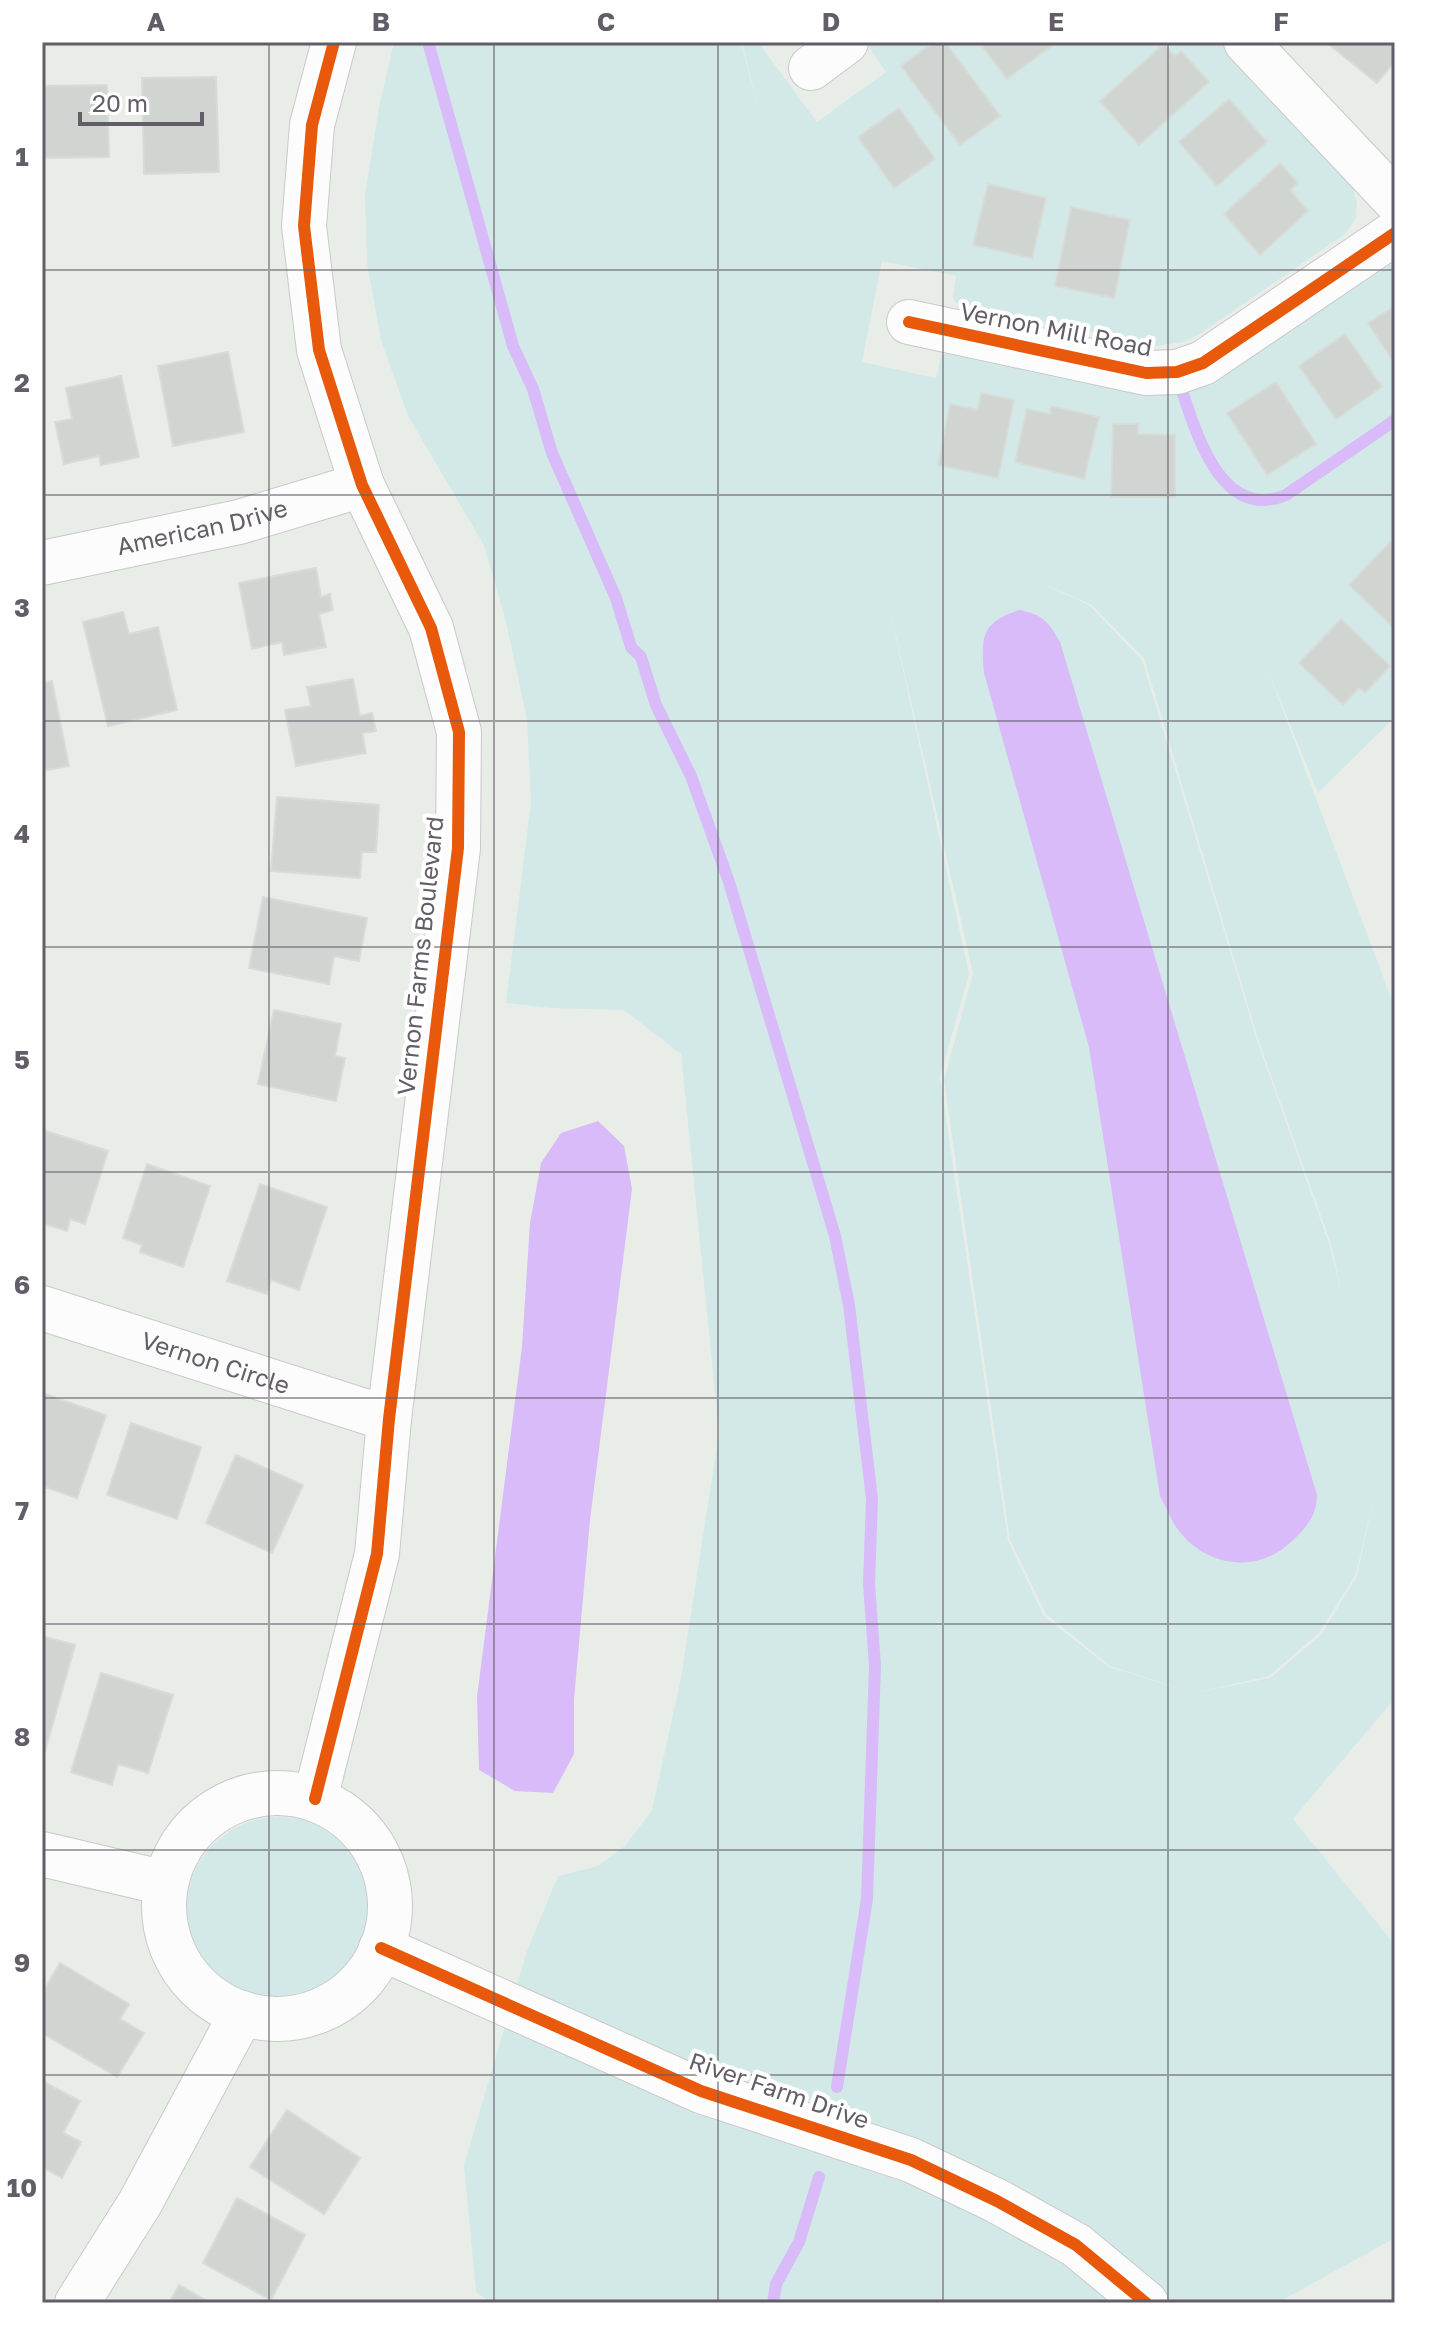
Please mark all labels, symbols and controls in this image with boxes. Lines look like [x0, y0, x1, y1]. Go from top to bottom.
text: A [147, 6, 166, 37]
text: B [372, 6, 390, 37]
text: C [597, 6, 615, 37]
text: D [822, 6, 840, 37]
text: E [1048, 6, 1064, 37]
text: F [1273, 6, 1289, 37]
scale bar [80, 76, 202, 126]
text: 20 m [92, 88, 148, 117]
text: 1 [15, 141, 29, 172]
street label: Vernon Mill Road [958, 296, 1155, 361]
text: 2 [14, 367, 30, 398]
street label: American Drive [114, 492, 290, 560]
text: 3 [14, 592, 30, 623]
street label: Vernon Farms Boulevard [390, 815, 449, 1097]
text: 4 [14, 818, 30, 849]
text: 5 [14, 1044, 30, 1075]
text: 6 [14, 1269, 30, 1300]
street label: Vernon Circle [138, 1325, 294, 1399]
text: 7 [15, 1495, 29, 1526]
text: 8 [14, 1721, 30, 1752]
text: 9 [14, 1947, 30, 1978]
street label: River Farm Drive [686, 2045, 873, 2134]
text: 10 [7, 2172, 37, 2203]

